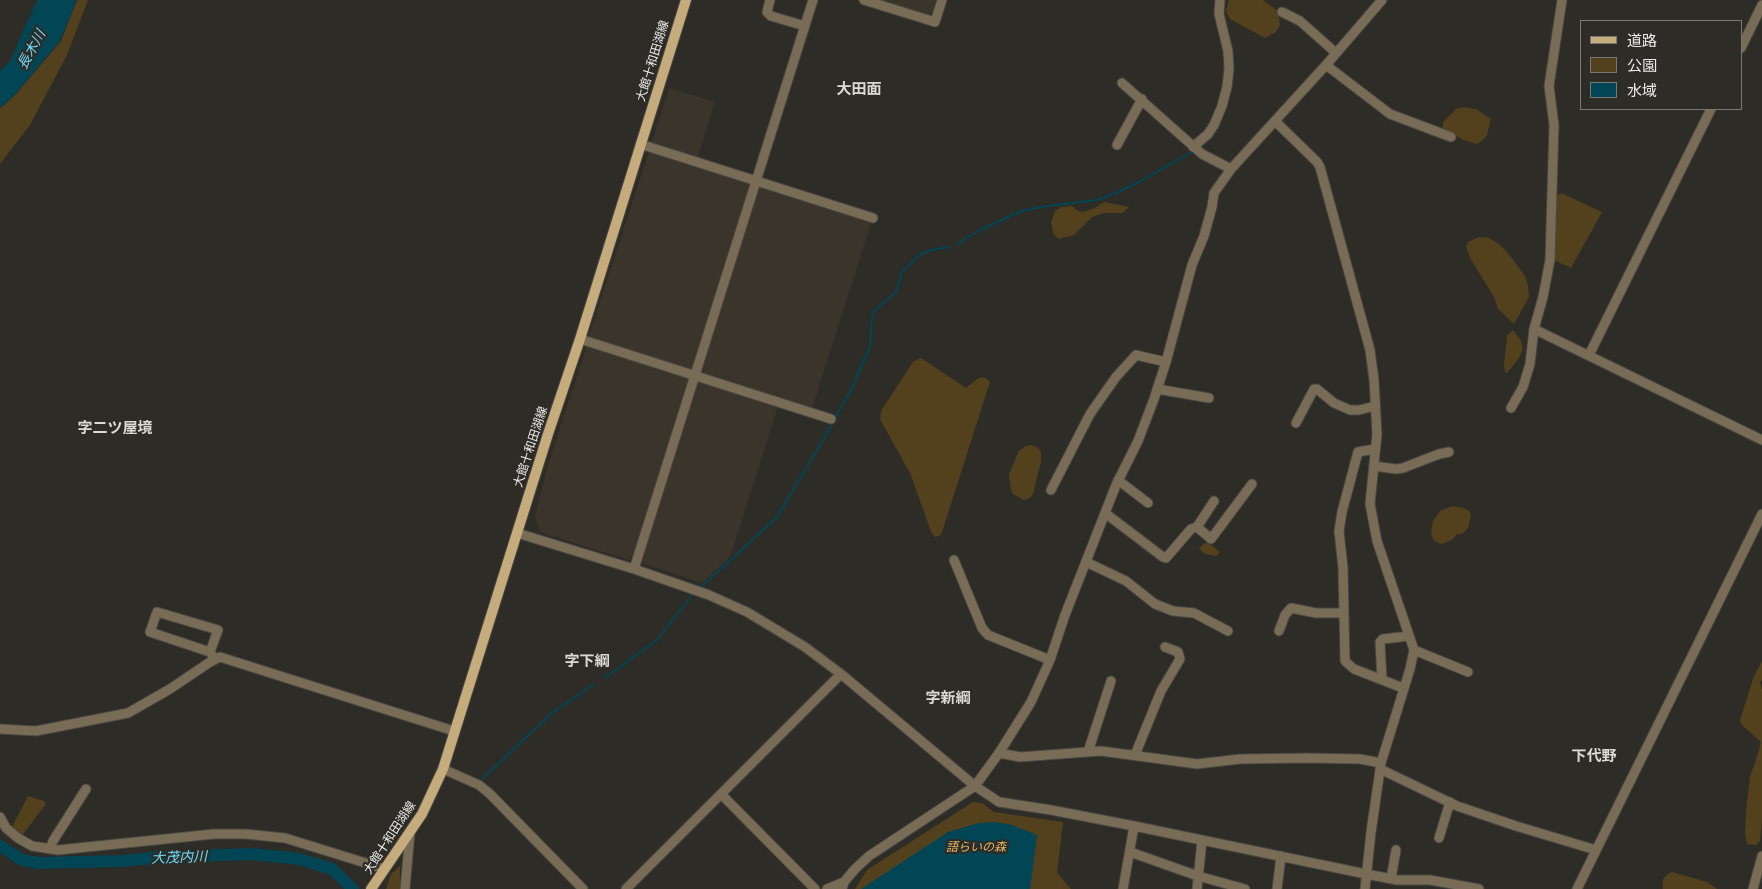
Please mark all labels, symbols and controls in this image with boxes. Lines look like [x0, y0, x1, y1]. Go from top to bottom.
street label: 大館十和田湖線 [634, 19, 672, 103]
legend [1580, 20, 1742, 110]
water label: 長木川 [14, 28, 50, 72]
text: 道路 [1627, 32, 1657, 50]
text: 公園 [1627, 57, 1657, 75]
district label: 大田面 [837, 81, 881, 99]
text: 水域 [1627, 82, 1657, 100]
street label: 大館十和田湖線 [511, 405, 551, 489]
district label: 字二ツ屋境 [78, 420, 152, 438]
district label: 字下綱 [565, 653, 609, 671]
district label: 字新綱 [926, 690, 970, 708]
district label: 下代野 [1572, 748, 1616, 766]
street label: 大館十和田湖線 [361, 799, 419, 877]
park label: 語らいの森 [946, 841, 1006, 855]
water label: 大茂内川 [151, 849, 207, 867]

